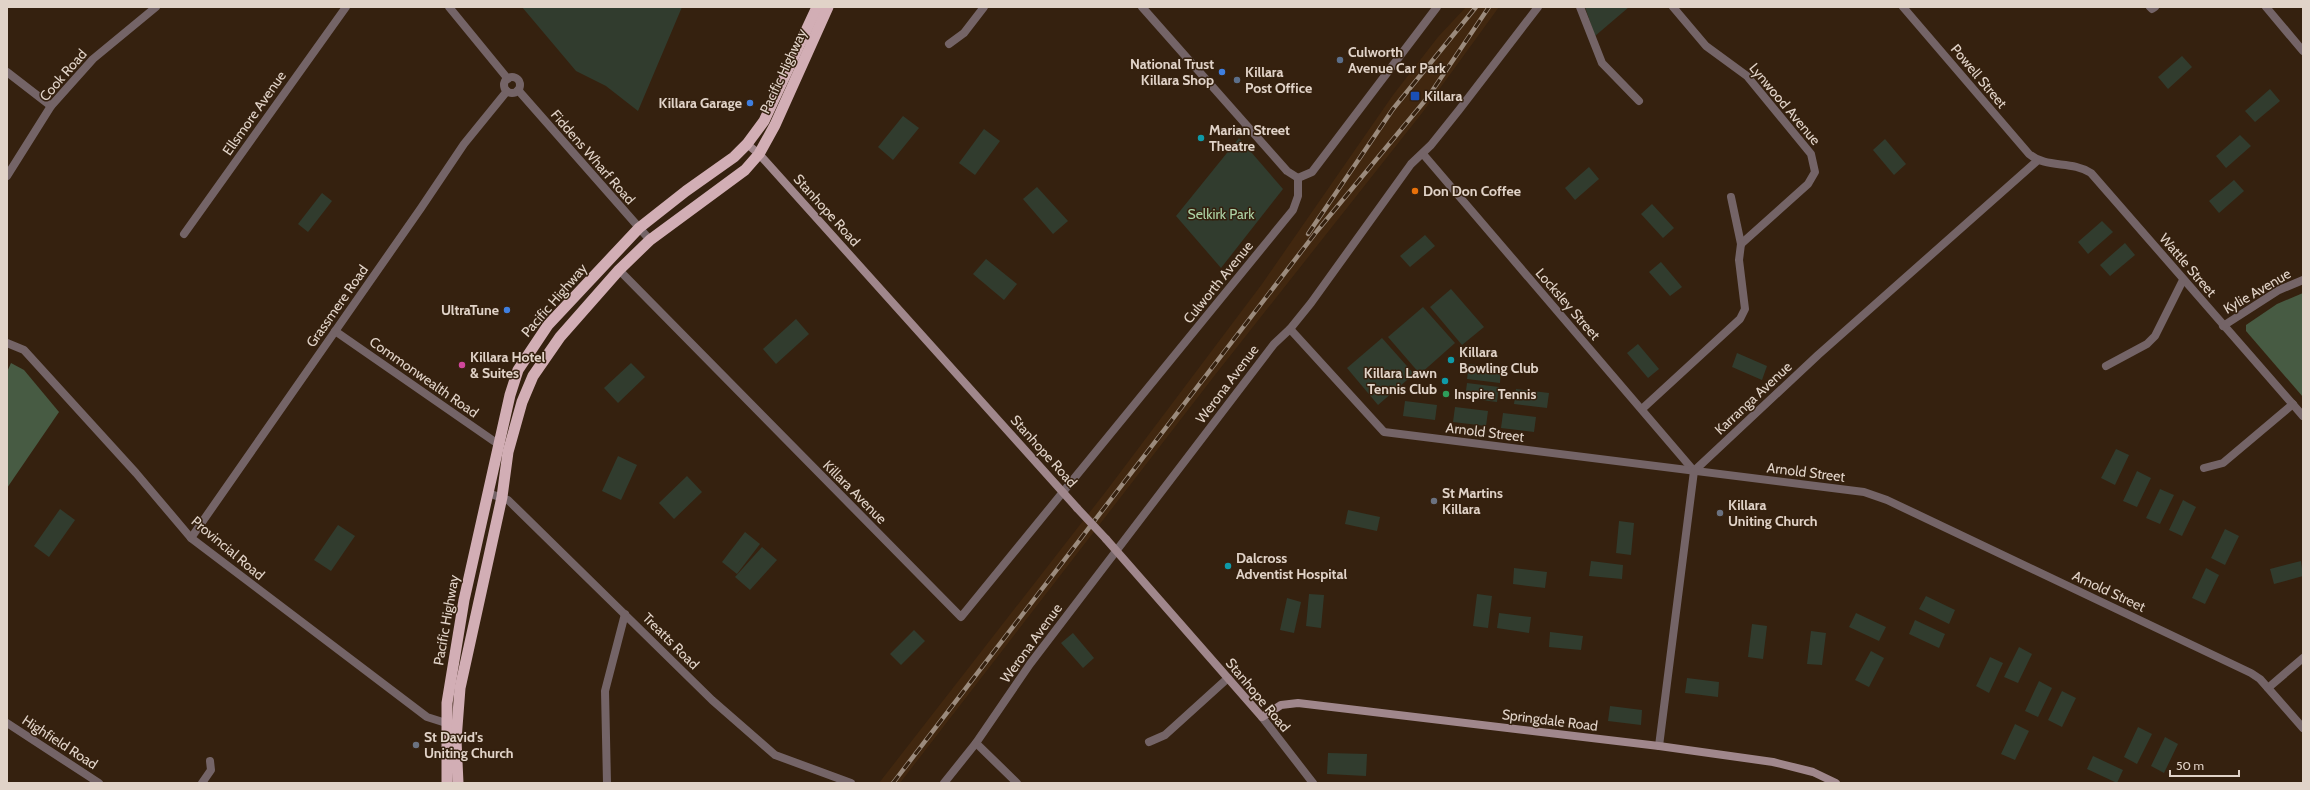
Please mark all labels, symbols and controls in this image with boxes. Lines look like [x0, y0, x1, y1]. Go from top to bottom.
street label: Pacific Highway [755, 26, 811, 116]
street label: Powell Street [1947, 40, 2011, 112]
place label: Culworth Avenue Car Park [1348, 43, 1446, 77]
street label: Cook Road [35, 45, 91, 105]
place label: National Trust Killara Shop [1130, 55, 1214, 89]
marker: Culworth Avenue Car Park [1335, 55, 1345, 65]
street label: Lynwood Avenue [1745, 59, 1825, 149]
place label: Killara Post Office [1245, 63, 1312, 97]
street label: Ellsmore Avenue [218, 67, 290, 159]
marker: National Trust Killara Shop [1217, 67, 1227, 77]
marker: Killara Post Office [1232, 75, 1242, 85]
place label: Killara [1424, 87, 1462, 105]
marker: Killara [1409, 90, 1421, 102]
place label: Killara Garage [659, 94, 742, 112]
marker: Killara Garage [745, 98, 755, 108]
street label: Fiddens Wharf Road [547, 106, 639, 208]
place label: Marian Street Theatre [1209, 121, 1290, 155]
marker: Marian Street Theatre [1196, 133, 1206, 143]
street label: Stanhope Road [790, 170, 864, 250]
place label: Don Don Coffee [1423, 182, 1521, 200]
marker: Don Don Coffee [1410, 186, 1420, 196]
park label: Selkirk Park [1188, 205, 1255, 223]
street label: Wattle Street [2156, 230, 2221, 301]
street label: Culworth Avenue [1179, 237, 1257, 327]
street label: Pacific Highway [517, 259, 591, 341]
street label: Grassmere Road [302, 261, 372, 351]
street label: Locksley Street [1532, 264, 1604, 344]
street label: Kylie Avenue [2220, 264, 2294, 318]
place label: UltraTune [441, 301, 499, 319]
marker: UltraTune [502, 305, 512, 315]
street label: Commonwealth Road [366, 333, 482, 421]
street label: Werona Avenue [1192, 341, 1262, 427]
place label: Killara Bowling Club [1459, 343, 1539, 377]
place label: Killara Hotel & Suites [470, 348, 545, 382]
marker: Killara Bowling Club [1446, 355, 1456, 365]
street label: Karranga Avenue [1711, 358, 1795, 438]
marker: Killara Hotel & Suites [457, 360, 467, 370]
place label: Killara Lawn Tennis Club [1364, 364, 1437, 398]
marker: Killara Lawn Tennis Club [1440, 376, 1450, 386]
place label: Inspire Tennis [1454, 385, 1536, 403]
marker: Inspire Tennis [1441, 389, 1451, 399]
street label: Stanhope Road [1007, 411, 1081, 491]
street label: Arnold Street [1445, 418, 1525, 446]
street label: Killara Avenue [819, 456, 891, 528]
street label: Arnold Street [1766, 458, 1846, 486]
place label: St Martins Killara [1442, 484, 1503, 518]
marker: St Martins Killara [1429, 496, 1439, 506]
place label: Killara Uniting Church [1728, 496, 1817, 530]
marker: Killara Uniting Church [1715, 508, 1725, 518]
street label: Provincial Road [188, 512, 268, 584]
place label: Dalcross Adventist Hospital [1236, 549, 1347, 583]
marker: Dalcross Adventist Hospital [1223, 561, 1233, 571]
street label: Arnold Street [2070, 566, 2149, 616]
street label: Pacific Highway [429, 573, 463, 667]
street label: Werona Avenue [996, 600, 1066, 686]
street label: Treatts Road [639, 609, 703, 673]
street label: Stanhope Road [1222, 654, 1294, 736]
street label: Springdale Road [1501, 705, 1599, 735]
street label: Highfield Road [19, 711, 101, 773]
place label: St David's Uniting Church [424, 728, 513, 762]
marker: St David's Uniting Church [411, 740, 421, 750]
scale bar [2170, 752, 2239, 778]
text: 50 m [2176, 758, 2204, 773]

